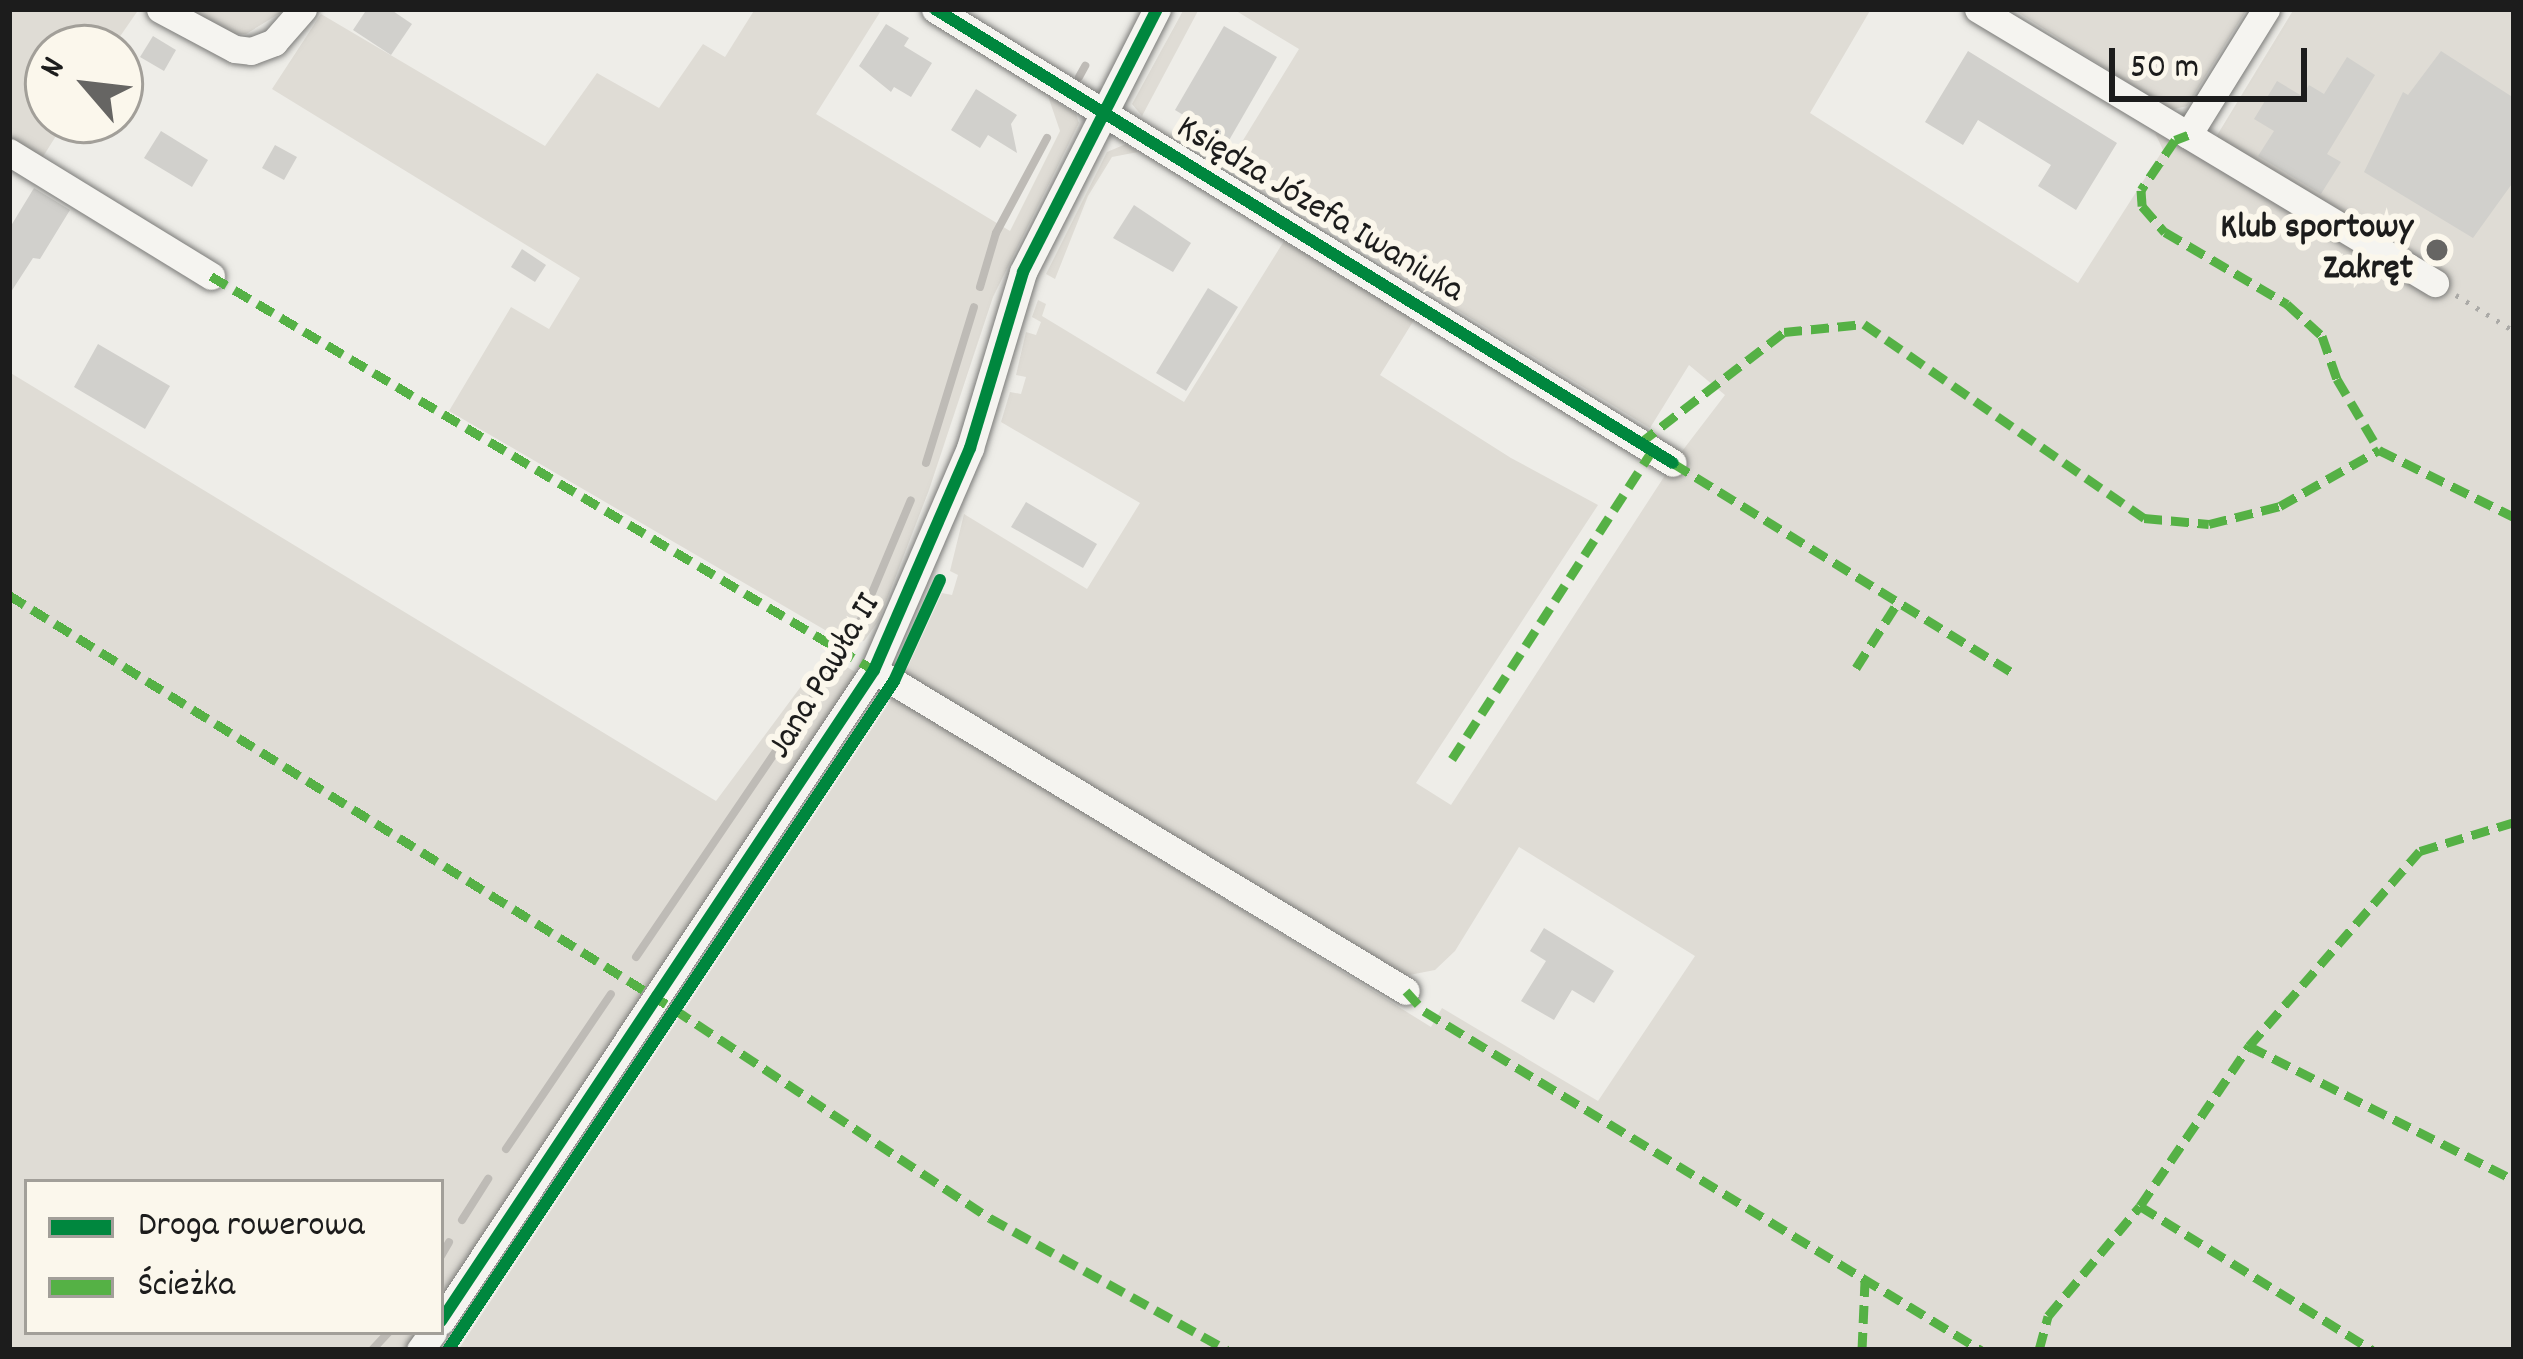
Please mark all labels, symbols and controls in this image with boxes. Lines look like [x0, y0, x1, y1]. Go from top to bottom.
north arrow [24, 24, 144, 144]
scale bar [2115, 24, 2313, 98]
text: 50 m [2130, 43, 2199, 95]
text: N [30, 50, 79, 87]
street label: Księdza Józefa Iwaniuka [1167, 108, 1471, 314]
place label: Klub sportowy Zakręt [2220, 207, 2413, 292]
marker: Klub sportowy Zakręt [2424, 237, 2450, 263]
street label: Jana Pawła II [760, 587, 892, 767]
legend [24, 1179, 444, 1335]
text: Droga rowerowa [138, 1201, 365, 1253]
text: Ścieżka [138, 1261, 235, 1313]

